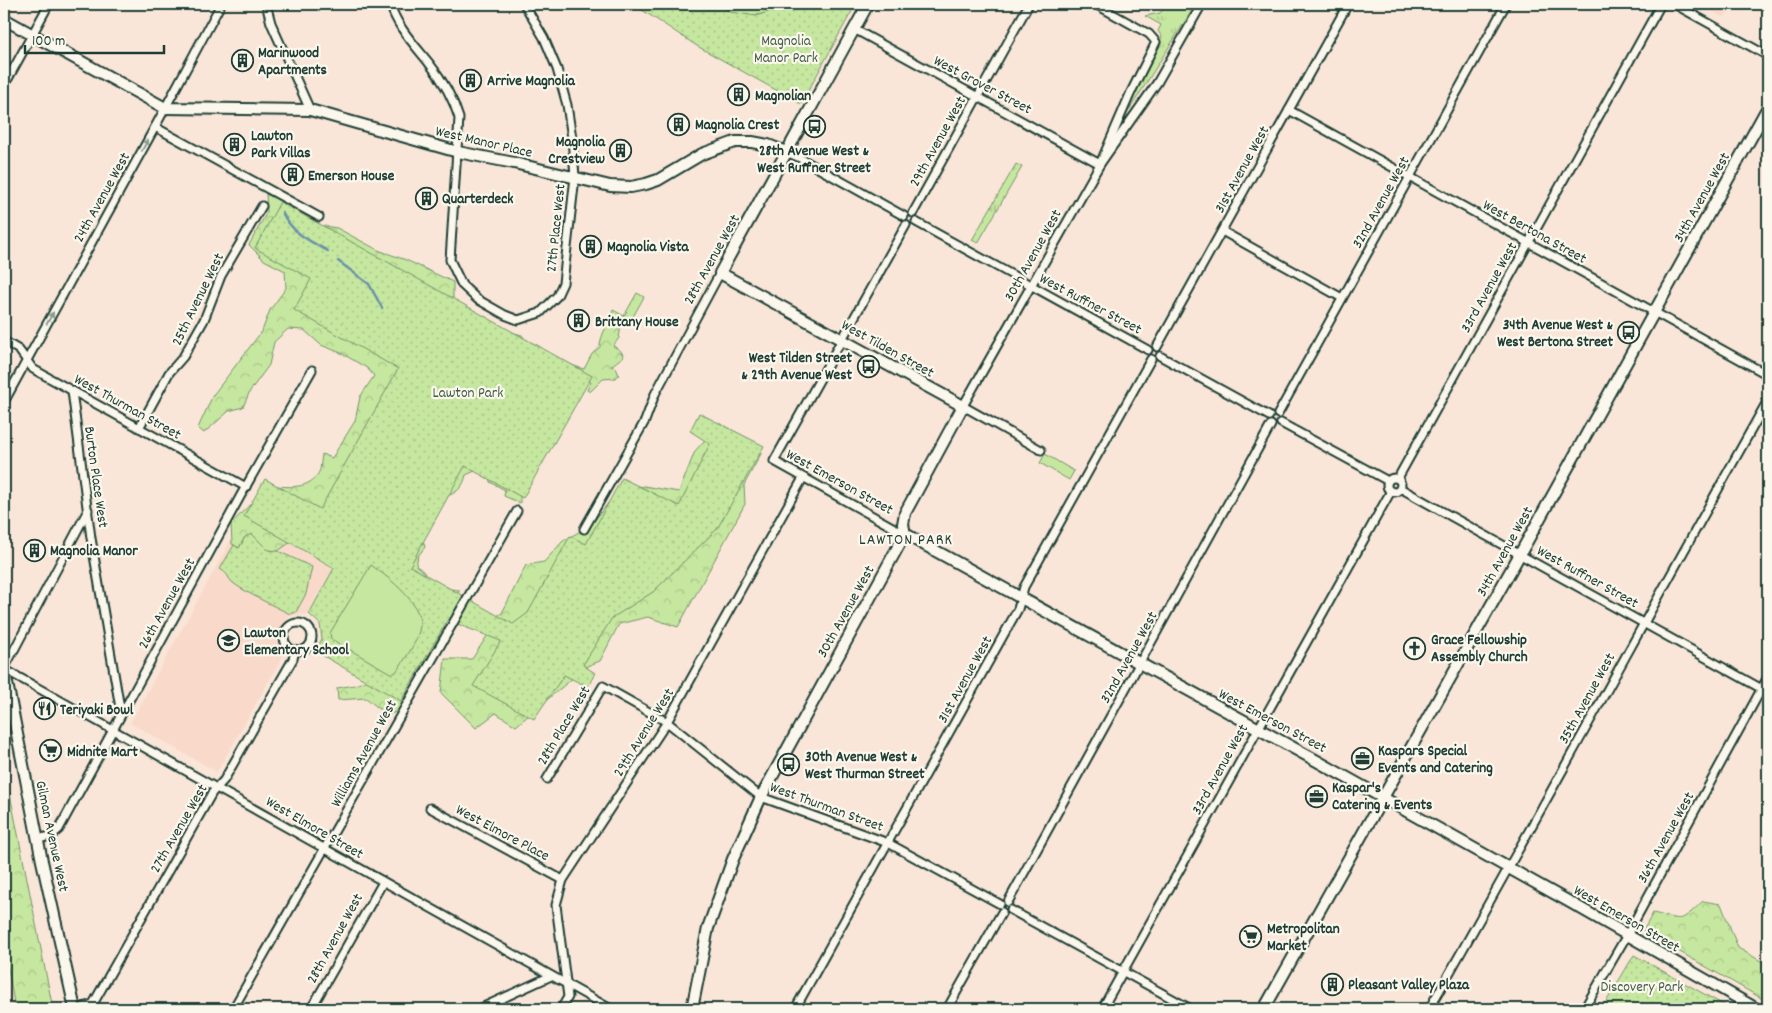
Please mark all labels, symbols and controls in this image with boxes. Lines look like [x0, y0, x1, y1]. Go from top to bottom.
scale bar [25, 22, 164, 54]
text: 100 m [32, 31, 65, 53]
park label: Magnolia Manor Park [754, 31, 818, 70]
place label: Marinwood Apartments [258, 43, 327, 82]
building icon: Marinwood Apartments [230, 49, 254, 73]
street label: West Grover Street [929, 51, 1036, 121]
building icon: Arrive Magnolia [459, 68, 483, 92]
place label: Arrive Magnolia [487, 71, 576, 93]
building icon: Magnolian [727, 83, 751, 107]
place label: Magnolian [755, 86, 811, 108]
street label: 29th Avenue West [905, 92, 973, 191]
building icon: Magnolia Crest [667, 112, 691, 136]
place label: Magnolia Crest [695, 115, 780, 137]
bus stop icon: 28th Avenue West & West Ruffner Street [802, 115, 826, 139]
street label: West Manor Place [433, 121, 535, 165]
street label: 31st Avenue West [1210, 122, 1276, 218]
place label: Lawton Park Villas [251, 126, 310, 165]
building icon: Lawton Park Villas [223, 132, 247, 156]
place label: Magnolia Crestview [548, 132, 606, 171]
one-way arrow [141, 138, 150, 151]
building icon: Magnolia Crestview [609, 138, 633, 162]
place label: 28th Avenue West & West Ruffner Street [757, 141, 871, 180]
street label: 24th Avenue West [69, 148, 137, 247]
street label: 34th Avenue West [1669, 148, 1737, 247]
street label: 32nd Avenue West [1347, 153, 1416, 253]
building icon: Emerson House [280, 163, 304, 187]
place label: Emerson House [308, 166, 395, 188]
street label: 27th Place West [541, 183, 573, 273]
building icon: Quarterdeck [414, 186, 438, 210]
place label: Quarterdeck [442, 189, 513, 211]
street label: West Bertona Street [1478, 195, 1590, 271]
street label: 30th Avenue West [999, 206, 1068, 306]
street label: 28th Avenue West [679, 211, 747, 309]
building icon: Magnolia Vista [579, 234, 603, 258]
place label: Magnolia Vista [607, 237, 690, 259]
street label: 33rd Avenue West [1456, 238, 1524, 337]
street label: 25th Avenue West [167, 249, 231, 350]
street label: West Ruffner Street [1035, 268, 1146, 341]
building icon: Brittany House [567, 309, 591, 333]
one-way arrow [46, 311, 55, 324]
place label: Brittany House [595, 312, 679, 334]
street label: West Tilden Street [837, 315, 938, 385]
place label: 34th Avenue West & West Bertona Street [1497, 315, 1613, 354]
bus stop icon: 34th Avenue West & West Bertona Street [1617, 321, 1641, 345]
place label: West Tilden Street & 29th Avenue West [741, 348, 852, 387]
bus stop icon: West Tilden Street & 29th Avenue West [856, 354, 880, 378]
street label: West Thurman Street [69, 369, 185, 447]
park label: Lawton Park [433, 383, 503, 405]
street label: Burton Place West [77, 425, 113, 530]
street label: West Emerson Street [781, 444, 897, 522]
street label: 34th Avenue West [1472, 502, 1540, 601]
district label: LAWTON PARK [859, 529, 953, 552]
building icon: Magnolia Manor [22, 538, 46, 562]
place label: Magnolia Manor [50, 541, 138, 563]
street label: West Ruffner Street [1532, 541, 1642, 615]
street label: 26th Avenue West [134, 554, 202, 654]
street label: 30th Avenue West [812, 562, 881, 662]
street label: 32nd Avenue West [1095, 608, 1164, 708]
place label: Lawton Elementary School [244, 623, 349, 662]
school or university icon: Lawton Elementary School [216, 629, 240, 653]
place label: Grace Fellowship Assembly Church [1431, 630, 1528, 669]
street label: 31st Avenue West [933, 632, 999, 728]
church icon: Grace Fellowship Assembly Church [1403, 636, 1427, 660]
street label: 35th Avenue West [1554, 649, 1622, 748]
street label: 28th Place West [532, 682, 597, 770]
street label: 29th Avenue West [609, 684, 681, 782]
street label: West Emerson Street [1214, 684, 1330, 760]
street label: Williams Avenue West [326, 696, 404, 812]
restaurant icon: Teriyaki Bowl [32, 697, 56, 721]
place label: Teriyaki Bowl [60, 700, 134, 722]
street label: 33rd Avenue West [1187, 720, 1255, 819]
supermarket icon: Midnite Mart [39, 739, 63, 763]
place label: Kaspars Special Events and Catering [1378, 741, 1493, 780]
place label: Midnite Mart [67, 742, 138, 764]
place label: 30th Avenue West & West Thurman Street [805, 747, 925, 786]
office icon: Kaspars Special Events and Catering [1350, 747, 1374, 771]
bus stop icon: 30th Avenue West & West Thurman Street [777, 753, 801, 777]
street label: West Thurman Street [766, 777, 887, 839]
place label: Kaspar's Catering & Events [1332, 778, 1432, 817]
street label: Gilman Avenue West [29, 779, 74, 894]
street label: 27th Avenue West [145, 780, 214, 878]
office icon: Kaspar's Catering & Events [1304, 784, 1328, 808]
street label: 36th Avenue West [1633, 788, 1701, 888]
street label: West Elmore Street [261, 792, 367, 866]
street label: West Elmore Place [451, 800, 553, 868]
street label: West Emerson Street [1569, 880, 1684, 959]
street label: 28th Avenue West [302, 890, 370, 988]
place label: Metropolitan Market [1267, 919, 1340, 958]
supermarket icon: Metropolitan Market [1239, 925, 1263, 949]
building icon: Pleasant Valley Plaza [1320, 972, 1344, 996]
place label: Pleasant Valley Plaza [1348, 975, 1470, 997]
park label: Discovery Park [1601, 977, 1684, 999]

